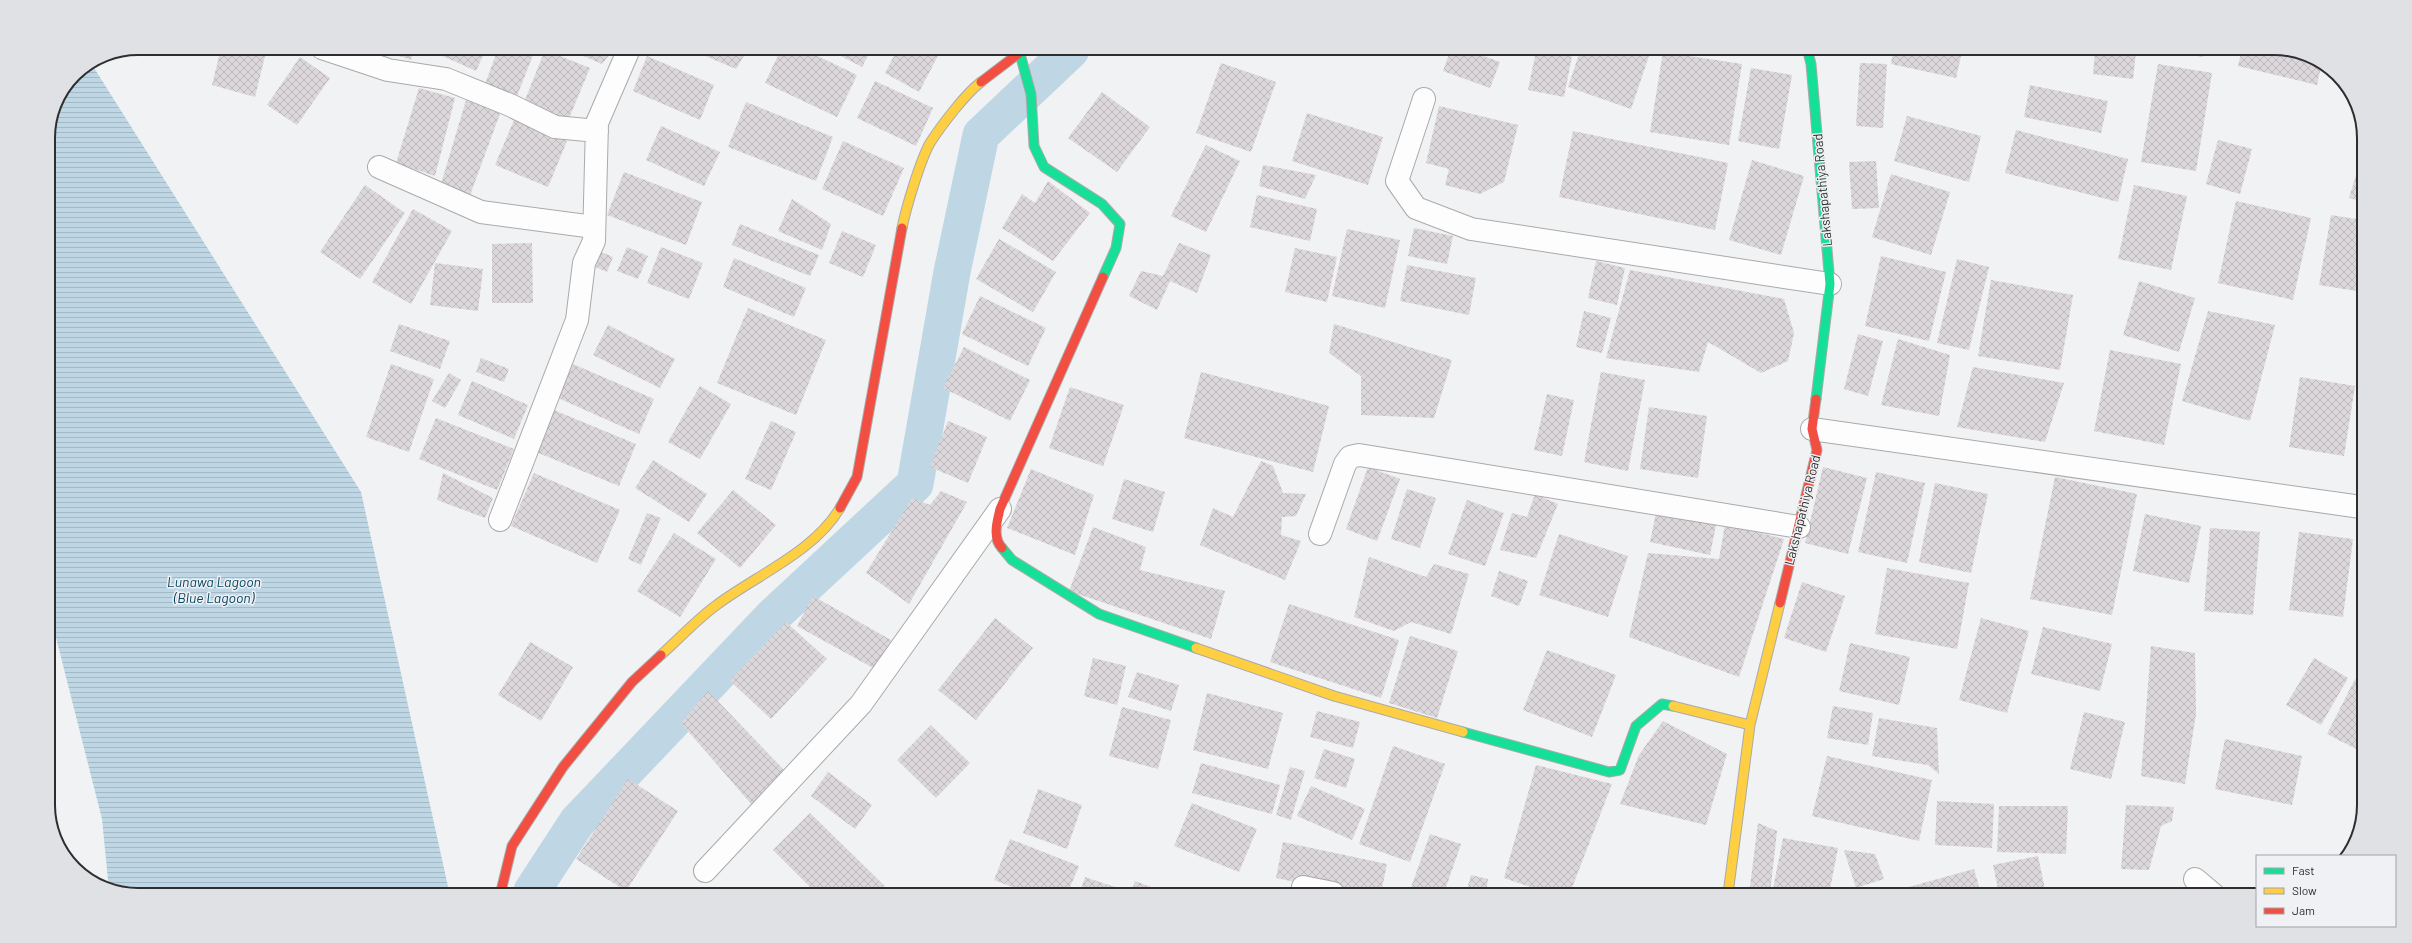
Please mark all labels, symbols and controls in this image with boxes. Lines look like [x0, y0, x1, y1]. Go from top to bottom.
street label: Lakshapathiya Road [1809, 133, 1835, 247]
street label: Lakshapathiya Road [1781, 453, 1823, 567]
water label: Lunawa Lagoon (Blue Lagoon) [167, 573, 261, 606]
legend [2256, 855, 2396, 927]
text: Fast [2292, 863, 2315, 877]
text: Slow [2292, 883, 2317, 897]
text: Jam [2292, 903, 2315, 917]

